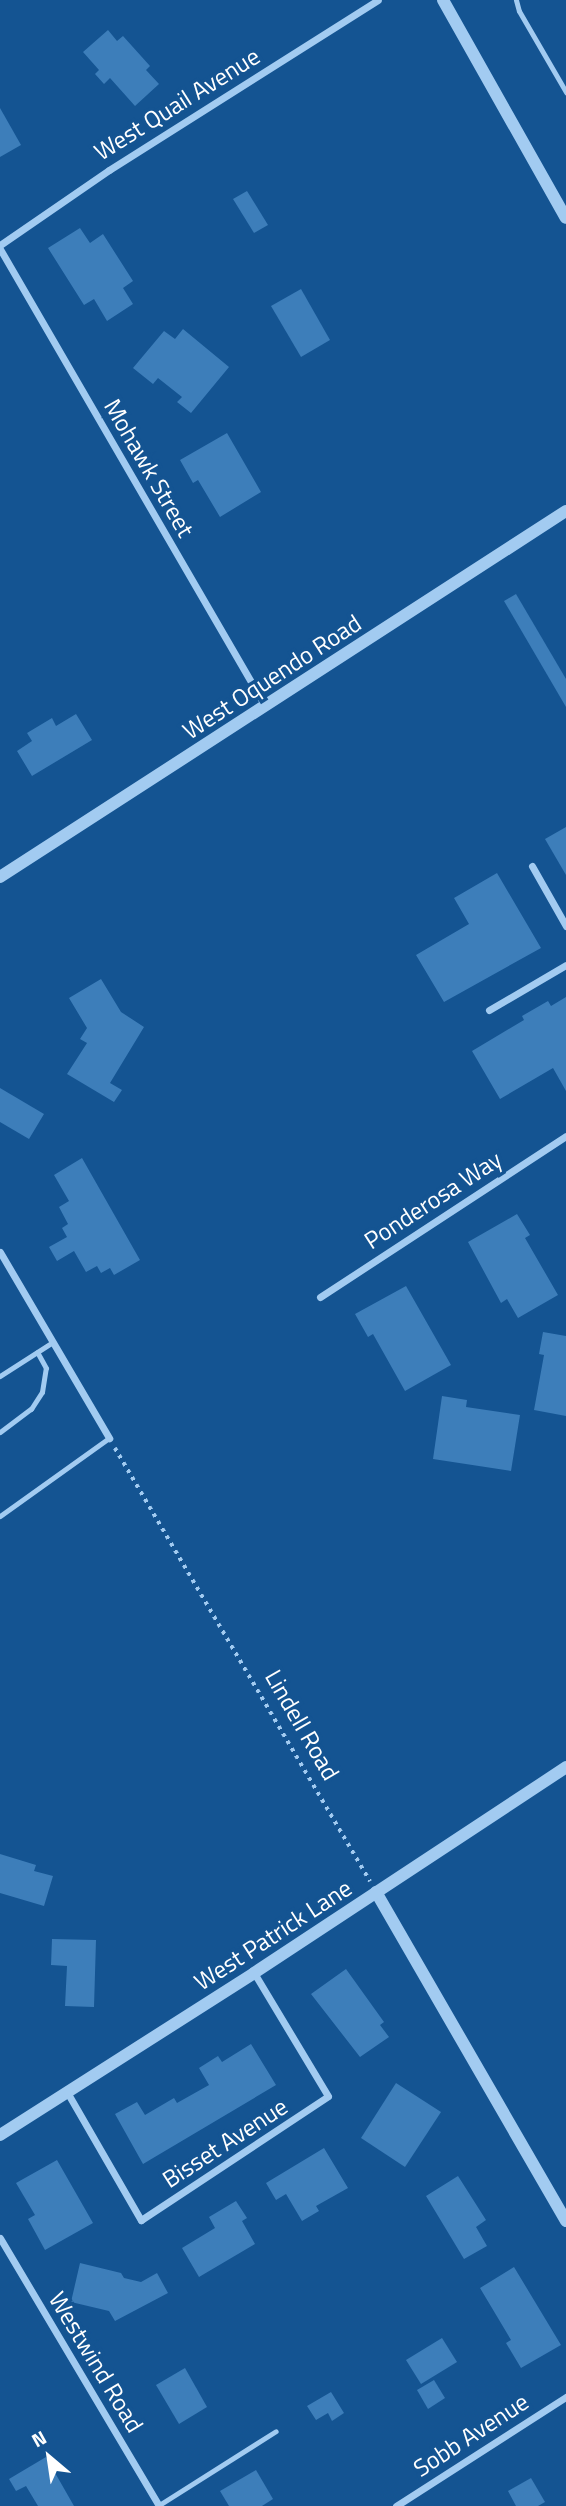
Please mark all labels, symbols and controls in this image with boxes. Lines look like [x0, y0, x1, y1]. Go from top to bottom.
street label: West Quail Avenue [89, 42, 265, 166]
street label: Mohawk Street [98, 394, 200, 542]
street label: West Oquendo Road [178, 609, 366, 745]
street label: Ponderosa Way [359, 1145, 507, 1255]
street label: Lindell Road [259, 1665, 345, 1785]
street label: West Patrick Lane [189, 1873, 357, 1997]
street label: Bisset Avenue [157, 2092, 293, 2194]
street label: Westwind Road [43, 2287, 149, 2437]
street label: Sobb Avenue [408, 2387, 534, 2483]
north arrow [14, 2422, 84, 2492]
text: N [26, 2422, 51, 2454]

